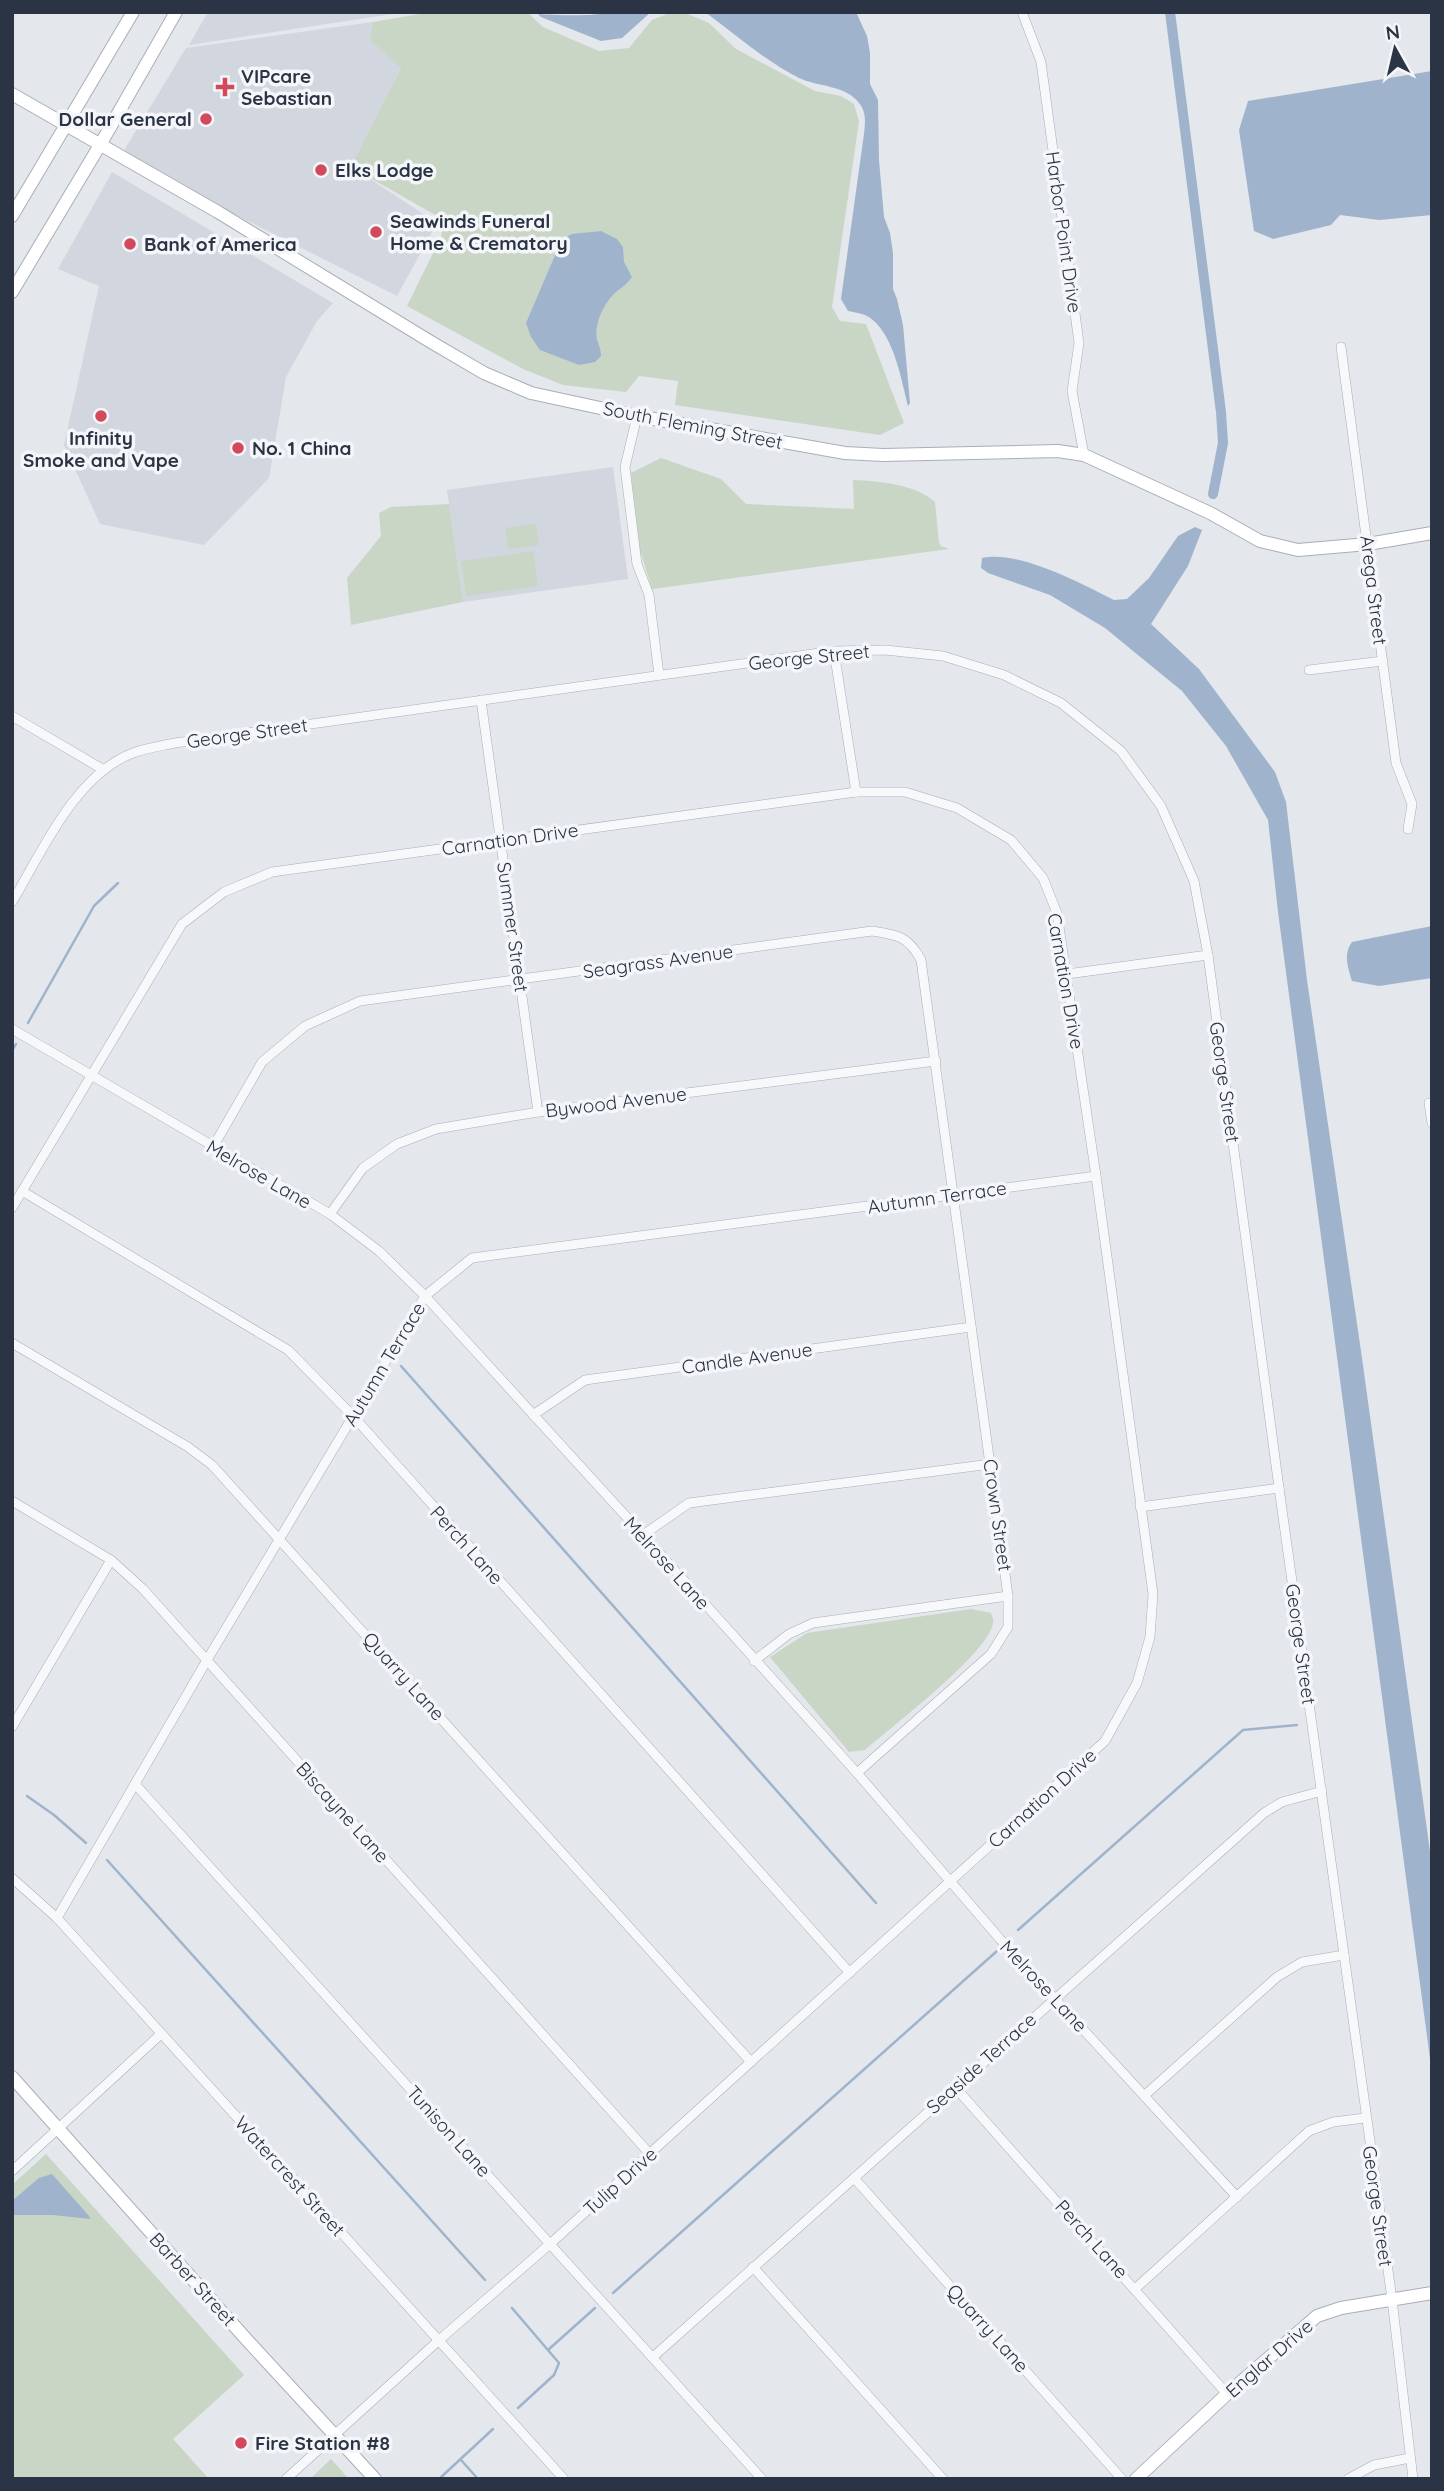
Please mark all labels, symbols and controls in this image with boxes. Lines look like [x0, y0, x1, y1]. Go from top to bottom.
north arrow [1360, 14, 1430, 84]
text: N [1384, 19, 1401, 45]
place label: VIPcare Sebastian [241, 64, 332, 110]
marker: VIPcare Sebastian [215, 77, 235, 97]
place label: Dollar General [59, 107, 192, 131]
marker: Dollar General [198, 111, 214, 127]
street label: Harbor Point Drive [1041, 150, 1087, 314]
place label: Elks Lodge [335, 158, 434, 182]
marker: Elks Lodge [313, 162, 329, 178]
place label: Seawinds Funeral Home & Crematory [390, 209, 568, 255]
marker: Seawinds Funeral Home & Crematory [368, 224, 384, 240]
place label: Bank of America [144, 232, 297, 256]
marker: Bank of America [122, 236, 138, 252]
street label: South Fleming Street [601, 396, 785, 454]
marker: Infinity Smoke and Vape [93, 408, 109, 424]
place label: Infinity Smoke and Vape [23, 426, 179, 472]
place label: No. 1 China [252, 436, 351, 460]
marker: No. 1 China [230, 440, 246, 456]
street label: Arega Street [1355, 534, 1393, 646]
street label: George Street [747, 639, 871, 675]
street label: George Street [185, 713, 309, 753]
street label: Carnation Drive [440, 818, 580, 860]
street label: Summer Street [492, 860, 534, 994]
street label: Carnation Drive [1042, 911, 1090, 1051]
street label: Seagrass Avenue [581, 939, 735, 983]
street label: George Street [1205, 1020, 1245, 1144]
street label: Bywood Avenue [544, 1081, 688, 1123]
street label: Melrose Lane [202, 1134, 316, 1214]
street label: Autumn Terrace [866, 1175, 1008, 1219]
street label: Autumn Terrace [338, 1298, 430, 1430]
street label: Candle Avenue [680, 1337, 814, 1379]
street label: Crown Street [978, 1457, 1018, 1573]
street label: Perch Lane [425, 1501, 509, 1589]
street label: Melrose Lane [619, 1511, 715, 1615]
street label: George Street [1281, 1582, 1321, 1706]
street label: Quarry Lane [358, 1627, 450, 1725]
street label: Carnation Drive [983, 1743, 1101, 1853]
street label: Biscayne Lane [291, 1757, 395, 1867]
street label: Melrose Lane [995, 1935, 1093, 2037]
street label: Seaside Terrace [921, 2007, 1041, 2119]
street label: Tunison Lane [402, 2080, 496, 2182]
street label: Watercrest Street [230, 2111, 350, 2241]
street label: Tulip Drive [578, 2142, 662, 2220]
street label: George Street [1358, 2144, 1398, 2268]
street label: Perch Lane [1050, 2195, 1134, 2283]
street label: Barber Street [145, 2227, 241, 2331]
street label: Quarry Lane [942, 2279, 1034, 2377]
street label: Englar Drive [1220, 2314, 1318, 2402]
place label: Fire Station #8 [255, 2431, 390, 2455]
marker: Fire Station #8 [233, 2435, 249, 2451]

